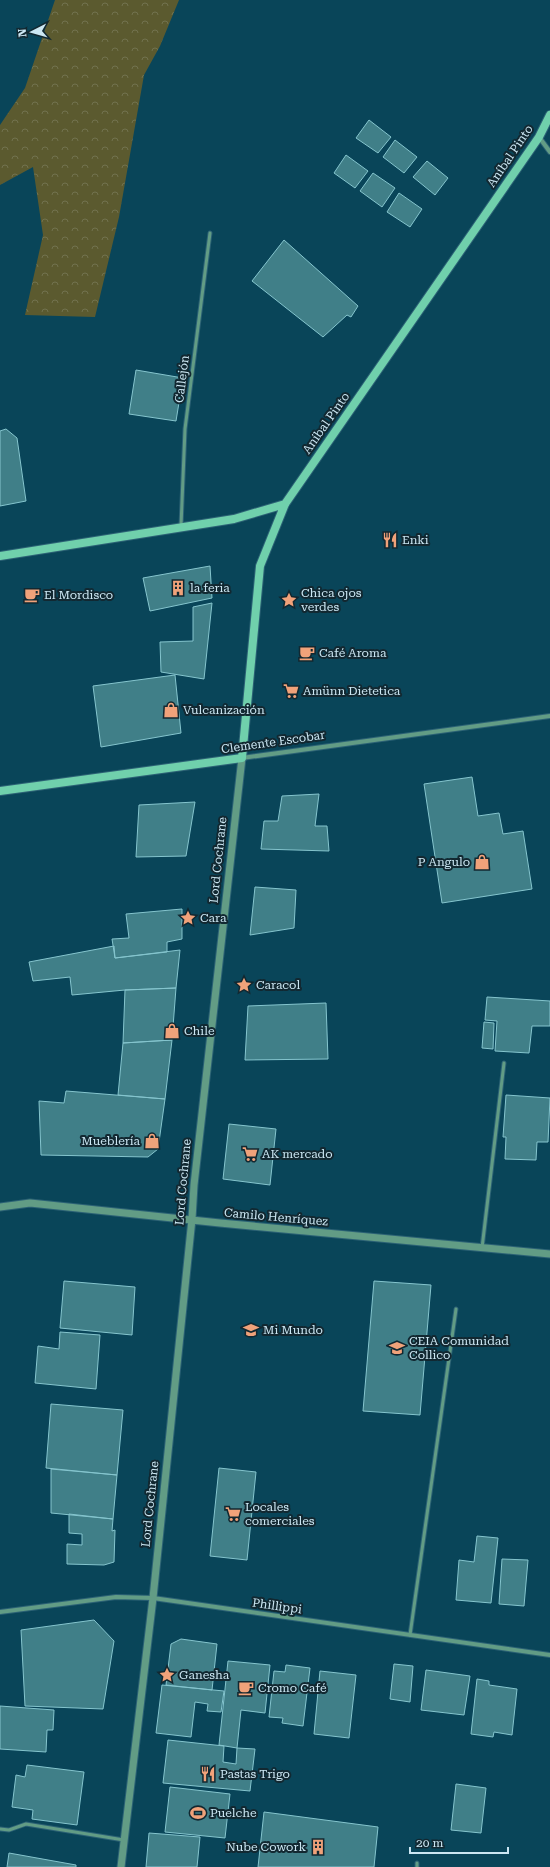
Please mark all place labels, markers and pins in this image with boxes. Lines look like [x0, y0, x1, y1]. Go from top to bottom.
restaurant icon: Enki [381, 531, 399, 549]
place label: Enki [402, 533, 429, 547]
building icon: la feria [169, 579, 187, 597]
place label: la feria [190, 581, 230, 595]
cafe icon: El Mordisco [23, 586, 41, 604]
place label: Chica ojos verdes [301, 586, 362, 614]
place label: El Mordisco [44, 588, 113, 602]
place icon: Chica ojos verdes [280, 591, 298, 609]
cafe icon: Café Aroma [298, 644, 316, 662]
place label: Café Aroma [319, 646, 387, 660]
supermarket icon: Amünn Dietetica [282, 682, 300, 700]
place label: Amünn Dietetica [303, 684, 401, 698]
shop icon: Vulcanización [162, 701, 180, 719]
place label: Vulcanización [183, 703, 265, 717]
shop icon: P Angulo [473, 853, 491, 871]
place label: P Angulo [418, 855, 470, 869]
place icon: Cara [179, 909, 197, 927]
place label: Cara [200, 911, 227, 925]
place icon: Caracol [235, 976, 253, 994]
place label: Caracol [256, 978, 300, 992]
shop icon: Chile [163, 1022, 181, 1040]
place label: Chile [184, 1024, 215, 1038]
shop icon: Mueblería [143, 1132, 161, 1150]
place label: Mueblería [81, 1134, 140, 1148]
supermarket icon: AK mercado [241, 1145, 259, 1163]
place label: AK mercado [262, 1147, 333, 1161]
school or university icon: Mi Mundo [242, 1321, 260, 1339]
place label: Mi Mundo [263, 1323, 323, 1337]
place label: CEIA Comunidad Collico [409, 1334, 509, 1362]
school or university icon: CEIA Comunidad Collico [388, 1339, 406, 1357]
place label: Locales comerciales [245, 1500, 315, 1528]
supermarket icon: Locales comerciales [224, 1505, 242, 1523]
place icon: Ganesha [158, 1666, 176, 1684]
place label: Ganesha [179, 1668, 230, 1682]
cafe icon: Cromo Café [237, 1679, 255, 1697]
place label: Cromo Café [258, 1681, 327, 1695]
restaurant icon: Pastas Trigo [199, 1765, 217, 1783]
place label: Pastas Trigo [220, 1767, 290, 1781]
sports icon: Puelche [189, 1804, 207, 1822]
place label: Puelche [210, 1806, 257, 1820]
building icon: Nube Cowork [309, 1838, 327, 1856]
place label: Nube Cowork [226, 1840, 306, 1854]

